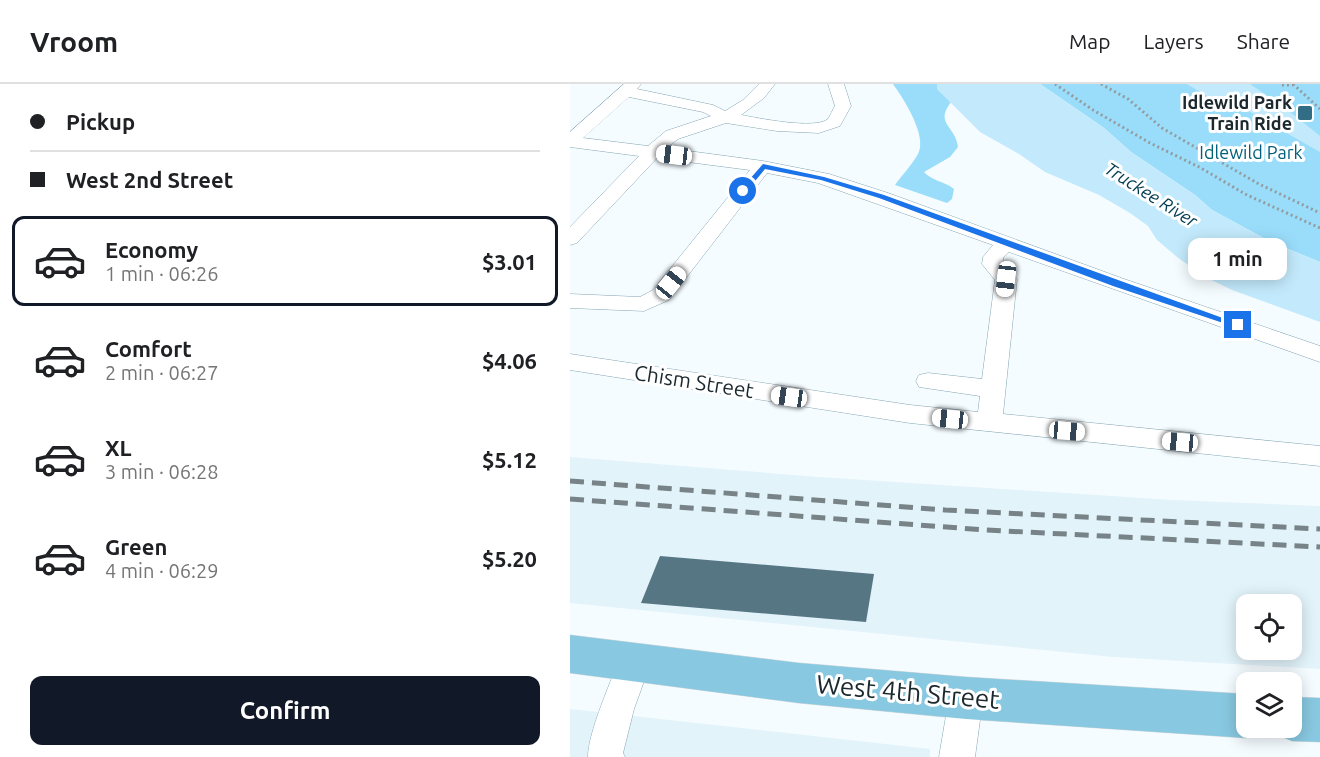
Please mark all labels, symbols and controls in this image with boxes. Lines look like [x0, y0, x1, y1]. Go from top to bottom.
text: Vroom [30, 26, 118, 57]
text: Map [1069, 29, 1110, 53]
text: Layers [1143, 29, 1204, 53]
text: Share [1237, 29, 1290, 53]
place label: Idlewild Park Train Ride [1182, 92, 1292, 133]
marker: Idlewild Park Train Ride [1296, 104, 1314, 122]
text: Pickup [66, 109, 135, 134]
park label: Idlewild Park [1199, 142, 1303, 162]
car [655, 144, 693, 166]
water label: Truckee River [1102, 158, 1202, 231]
text: West 2nd Street [66, 167, 233, 192]
route start [729, 177, 756, 204]
icon: car [33, 234, 87, 288]
text: Economy [105, 237, 198, 262]
callout: 1 min [1188, 238, 1288, 280]
text: 1 min [1212, 247, 1263, 270]
text: $3.01 [482, 249, 537, 274]
car [995, 260, 1017, 298]
text: 1 min · 06:26 [105, 262, 219, 285]
car [653, 263, 689, 303]
route end [1224, 311, 1251, 338]
icon: car [33, 333, 87, 387]
text: Comfort [105, 336, 192, 361]
text: $4.06 [482, 348, 537, 373]
street label: Chism Street [633, 360, 756, 402]
text: 2 min · 06:27 [105, 361, 219, 384]
car [770, 386, 808, 408]
car [931, 408, 969, 430]
car [1048, 420, 1086, 442]
car [1161, 431, 1199, 453]
icon: car [33, 432, 87, 486]
text: XL [105, 435, 132, 460]
text: $5.12 [482, 447, 537, 472]
text: 3 min · 06:28 [105, 460, 219, 483]
icon: car [33, 531, 87, 585]
text: Green [105, 534, 167, 559]
text: $5.20 [482, 546, 537, 571]
text: 4 min · 06:29 [105, 559, 219, 582]
map controls [1236, 594, 1302, 738]
button: locate [1236, 594, 1302, 660]
street label: West 4th Street [815, 669, 1001, 714]
button: layers [1236, 672, 1302, 738]
button: Confirm [30, 676, 540, 745]

